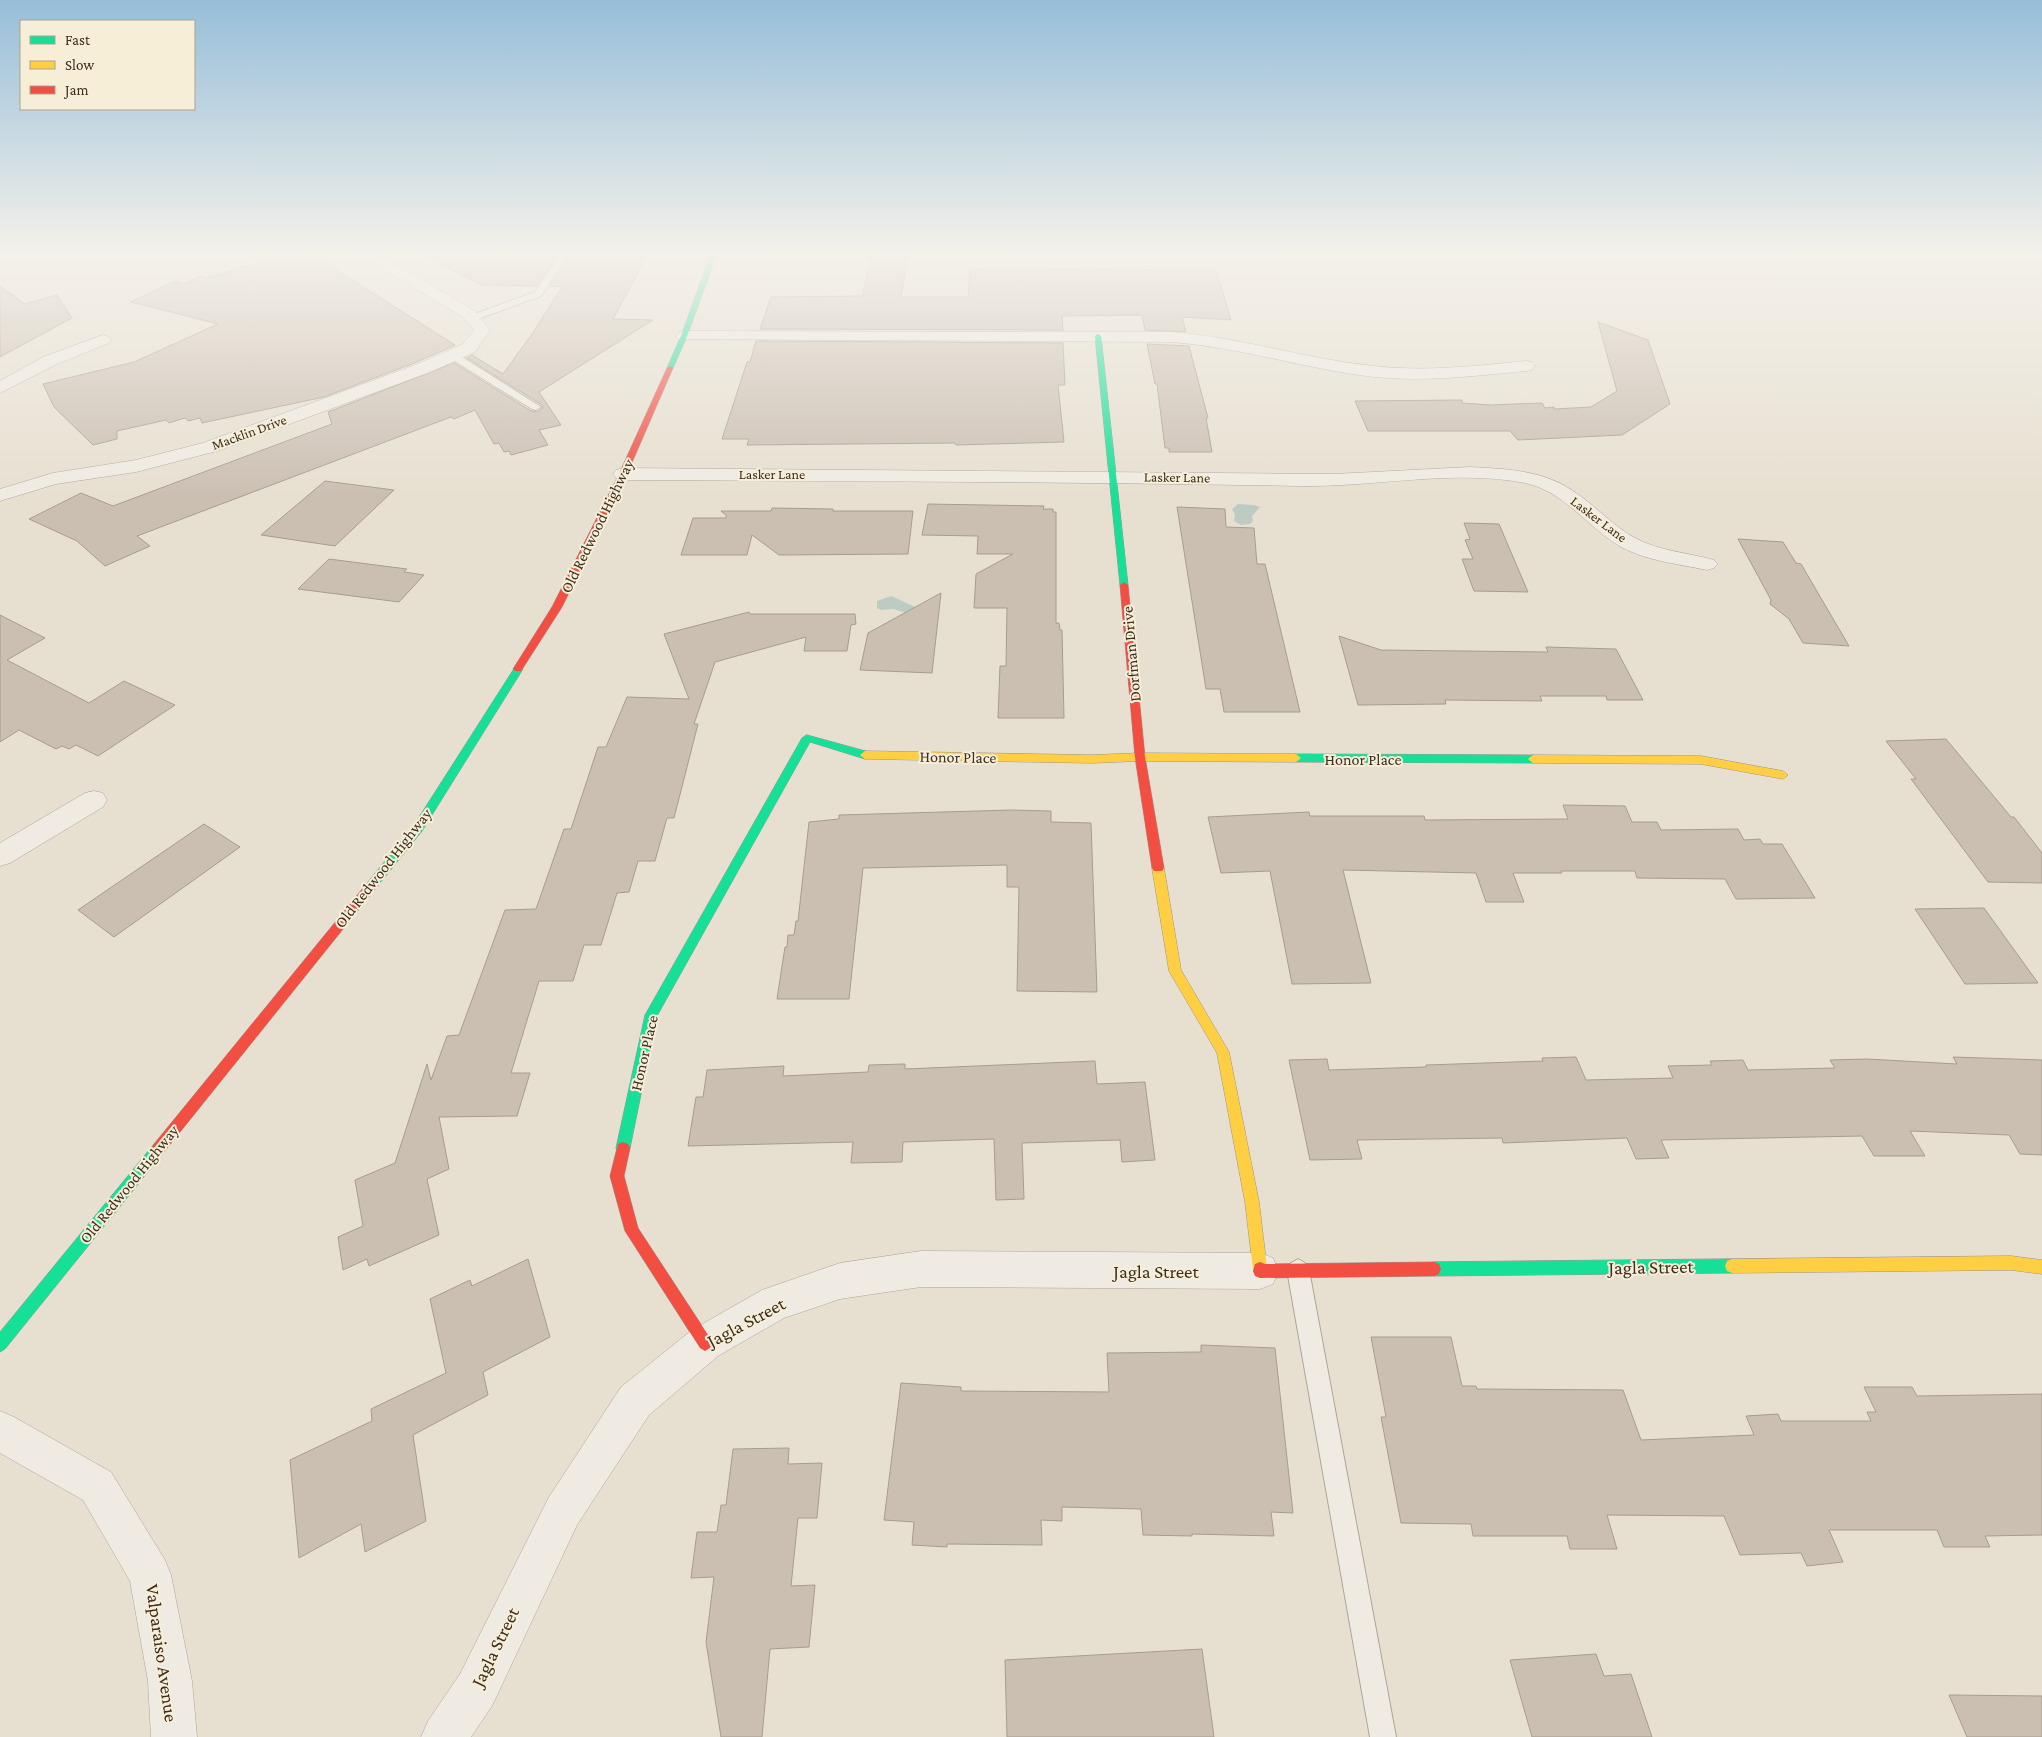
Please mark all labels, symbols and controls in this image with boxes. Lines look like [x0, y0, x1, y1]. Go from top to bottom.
legend [20, 20, 195, 110]
text: Fast [65, 32, 91, 48]
text: Slow [65, 57, 95, 73]
text: Jam [63, 82, 88, 99]
street label: Macklin Drive [209, 411, 289, 453]
street label: Old Redwood Highway [557, 456, 638, 596]
street label: Lasker Lane [739, 466, 805, 482]
street label: Lasker Lane [1144, 468, 1210, 486]
street label: Lasker Lane [1568, 493, 1630, 545]
street label: Dorfman Drive [1118, 606, 1144, 702]
street label: Honor Place [919, 748, 997, 766]
street label: Honor Place [1325, 751, 1401, 768]
street label: Old Redwood Highway [331, 804, 436, 932]
street label: Honor Place [627, 1014, 661, 1092]
street label: Old Redwood Highway [76, 1121, 183, 1247]
street label: Jagla Street [1606, 1256, 1695, 1278]
street label: Jagla Street [1111, 1261, 1199, 1282]
street label: Jagla Street [702, 1292, 789, 1352]
street label: Valparaiso Avenue [142, 1583, 182, 1723]
street label: Jagla Street [466, 1603, 523, 1692]

